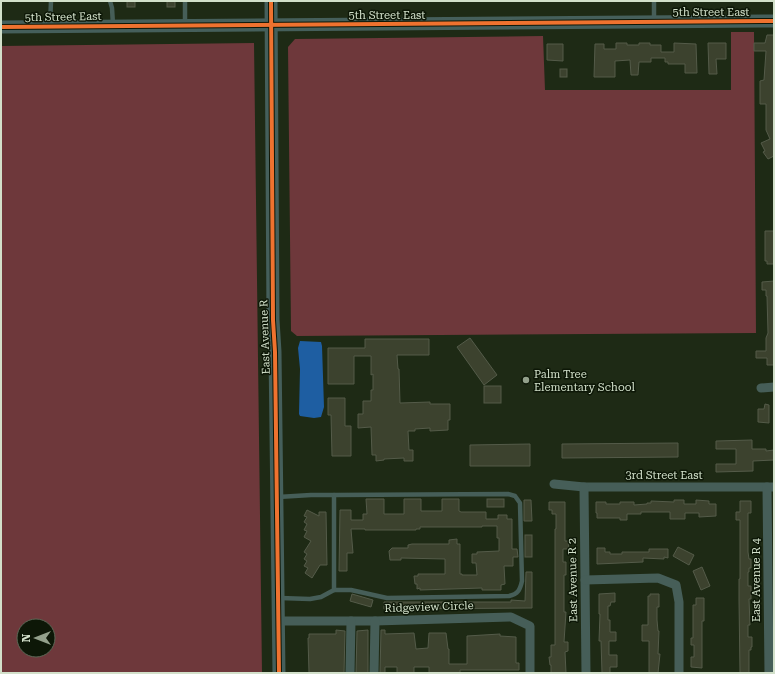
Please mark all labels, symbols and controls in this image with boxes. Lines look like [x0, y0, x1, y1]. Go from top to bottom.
street label: 5th Street East [673, 6, 749, 19]
street label: 5th Street East [349, 9, 425, 22]
street label: 5th Street East [24, 10, 102, 24]
street label: East Avenue R [257, 299, 273, 375]
place label: Palm Tree Elementary School [534, 368, 635, 394]
marker: Palm Tree Elementary School [521, 375, 531, 385]
street label: 3rd Street East [625, 469, 703, 482]
street label: East Avenue R 4 [750, 537, 763, 622]
street label: East Avenue R 2 [566, 538, 580, 622]
street label: Ridgeview Circle [384, 599, 474, 615]
north arrow [16, 618, 56, 658]
text: N [20, 633, 33, 642]

